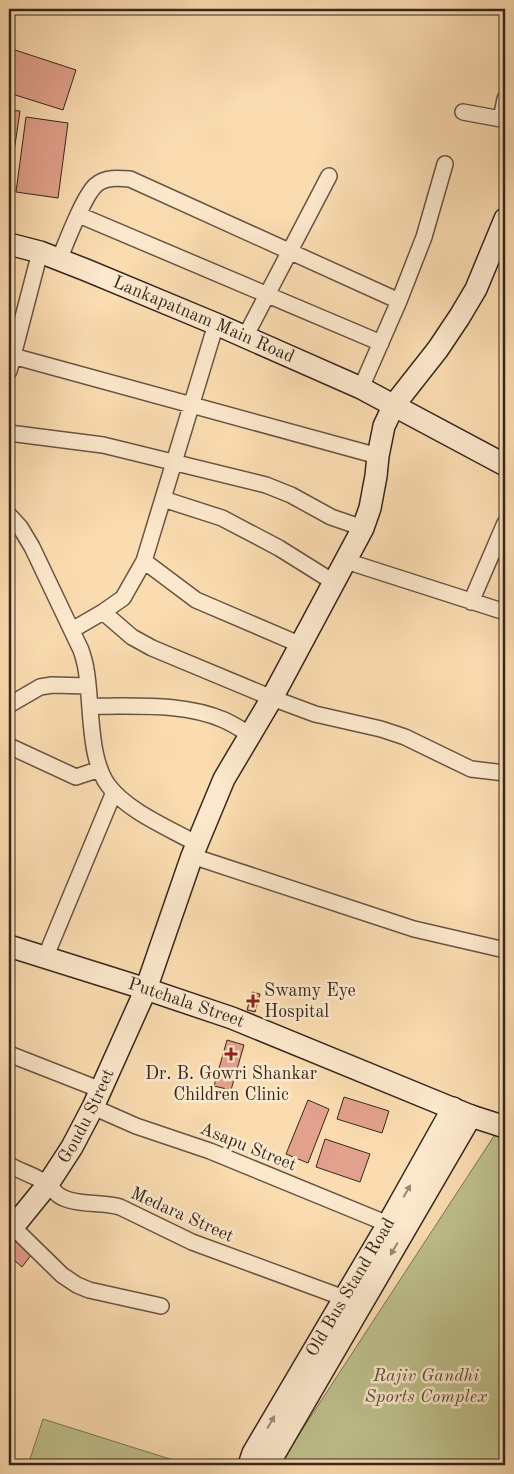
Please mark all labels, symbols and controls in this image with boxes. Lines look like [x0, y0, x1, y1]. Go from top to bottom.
street label: Lankapatnam Main Road [110, 273, 297, 366]
street label: Putchala Street [126, 975, 247, 1031]
place label: Swamy Eye Hospital [264, 982, 356, 1021]
marker: Swamy Eye Hospital [246, 994, 260, 1008]
marker: Dr. B. Gowri Shankar Children Clinic [224, 1047, 238, 1061]
place label: Dr. B. Gowri Shankar Children Clinic [145, 1065, 318, 1104]
street label: Goudu Street [55, 1066, 118, 1167]
street label: Asapu Street [197, 1120, 299, 1174]
street label: Medara Street [128, 1184, 236, 1246]
one-way arrow [402, 1185, 411, 1198]
street label: Old Bus Stand Road [303, 1215, 398, 1360]
one-way arrow [389, 1243, 398, 1256]
park label: Rajiv Gandhi Sports Complex [365, 1367, 487, 1406]
one-way arrow [267, 1416, 276, 1429]

